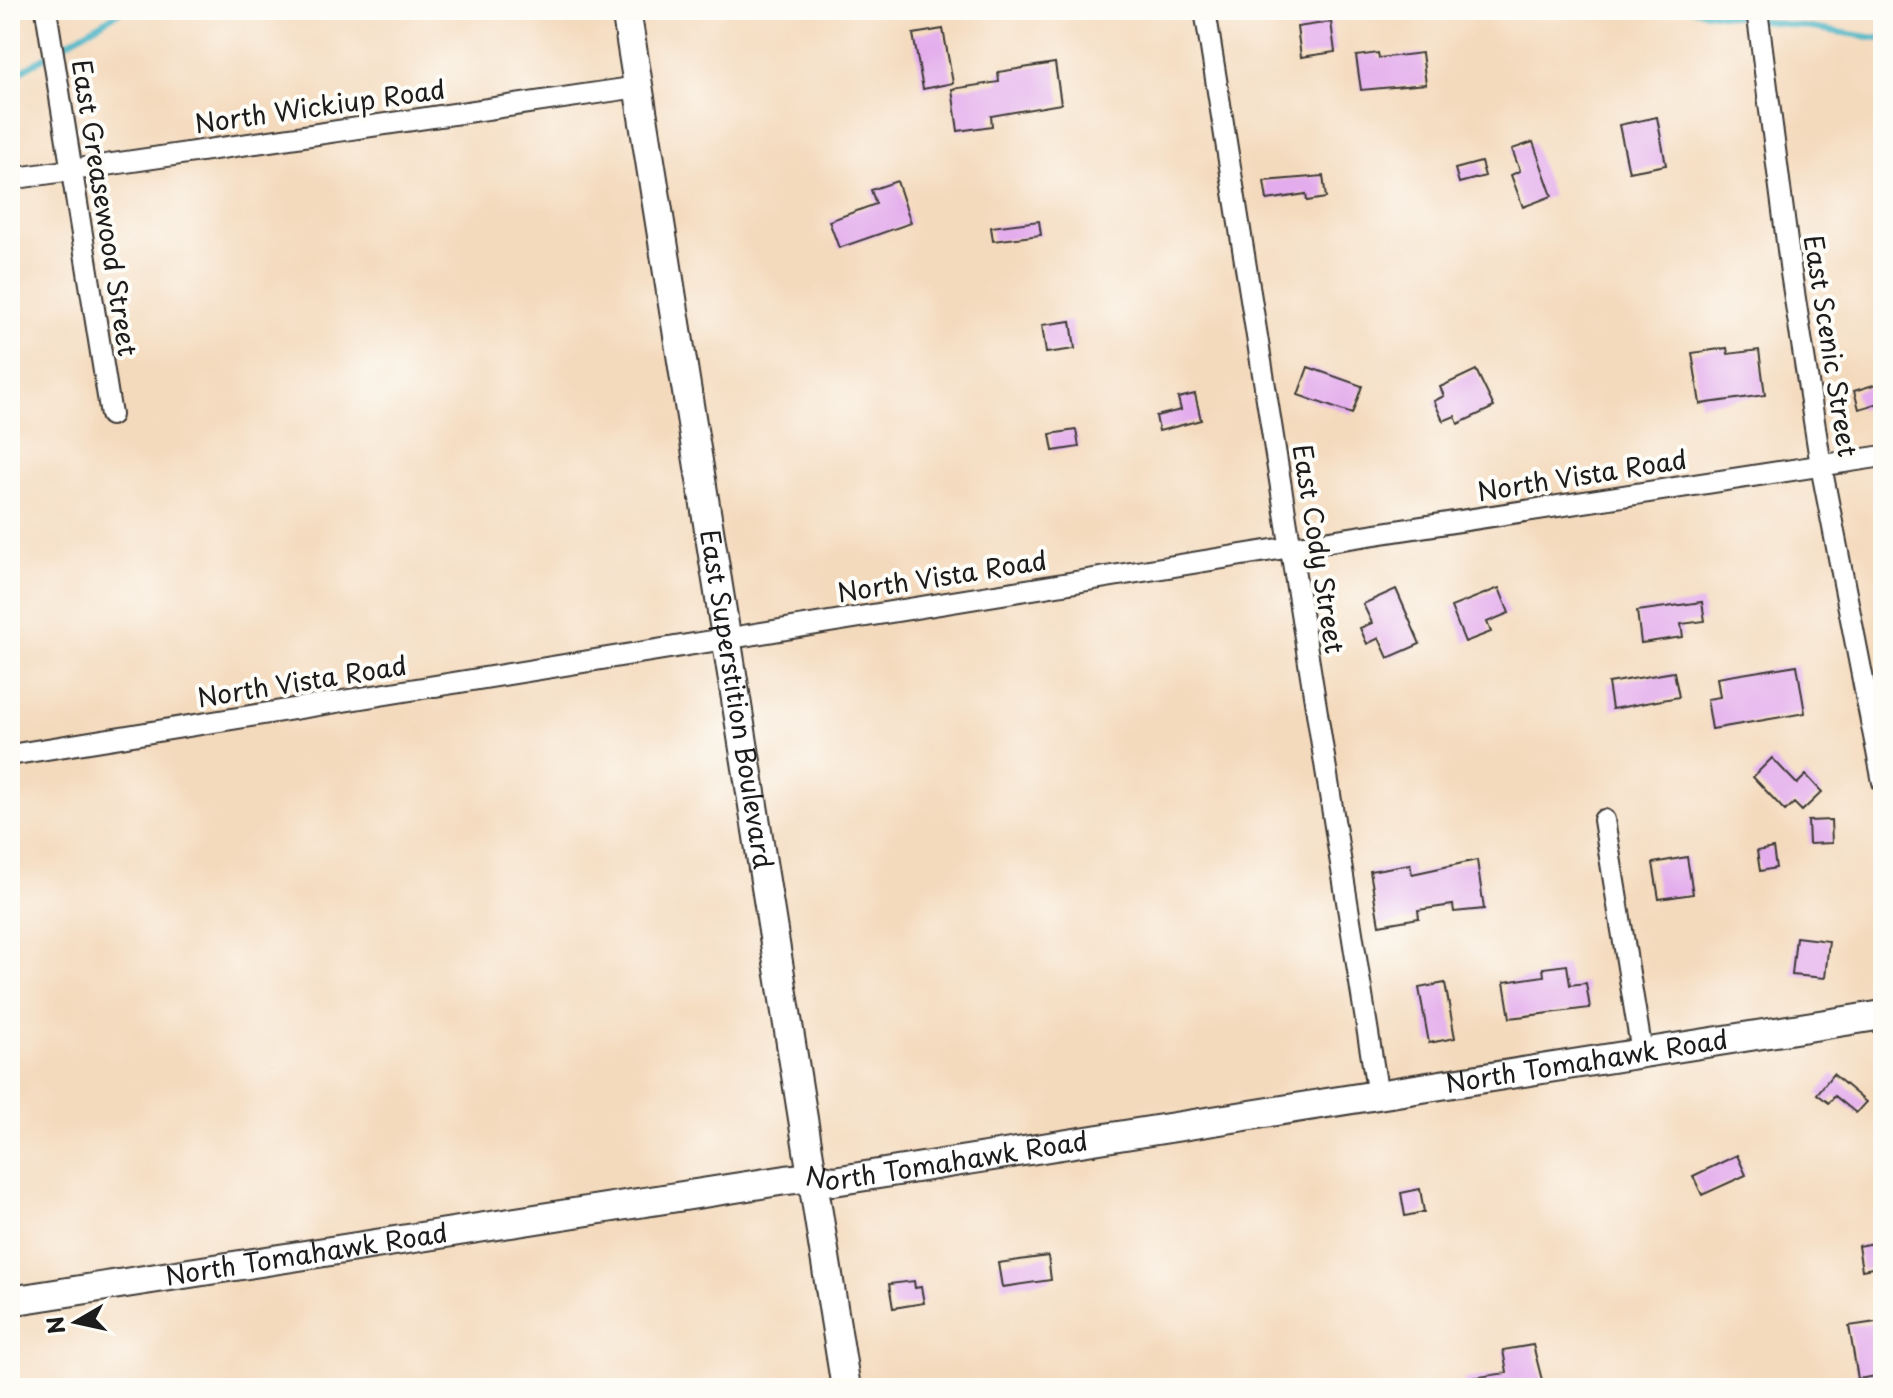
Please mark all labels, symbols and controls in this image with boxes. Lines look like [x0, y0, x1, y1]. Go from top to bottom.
street label: East Greasewood Street [63, 57, 148, 359]
street label: North Wickiup Road [192, 69, 447, 142]
street label: East Scenic Street [1795, 232, 1868, 460]
street label: North Vista Road [1474, 439, 1689, 510]
street label: East Cody Street [1284, 441, 1355, 656]
street label: East Superstition Boulevard [691, 526, 784, 872]
street label: North Vista Road [834, 540, 1049, 611]
street label: North Vista Road [194, 645, 409, 716]
street label: North Tomahawk Road [1443, 1019, 1730, 1102]
street label: North Tomahawk Road [803, 1120, 1090, 1200]
street label: North Tomahawk Road [162, 1212, 450, 1295]
north arrow [36, 1282, 116, 1362]
text: N [37, 1314, 72, 1337]

